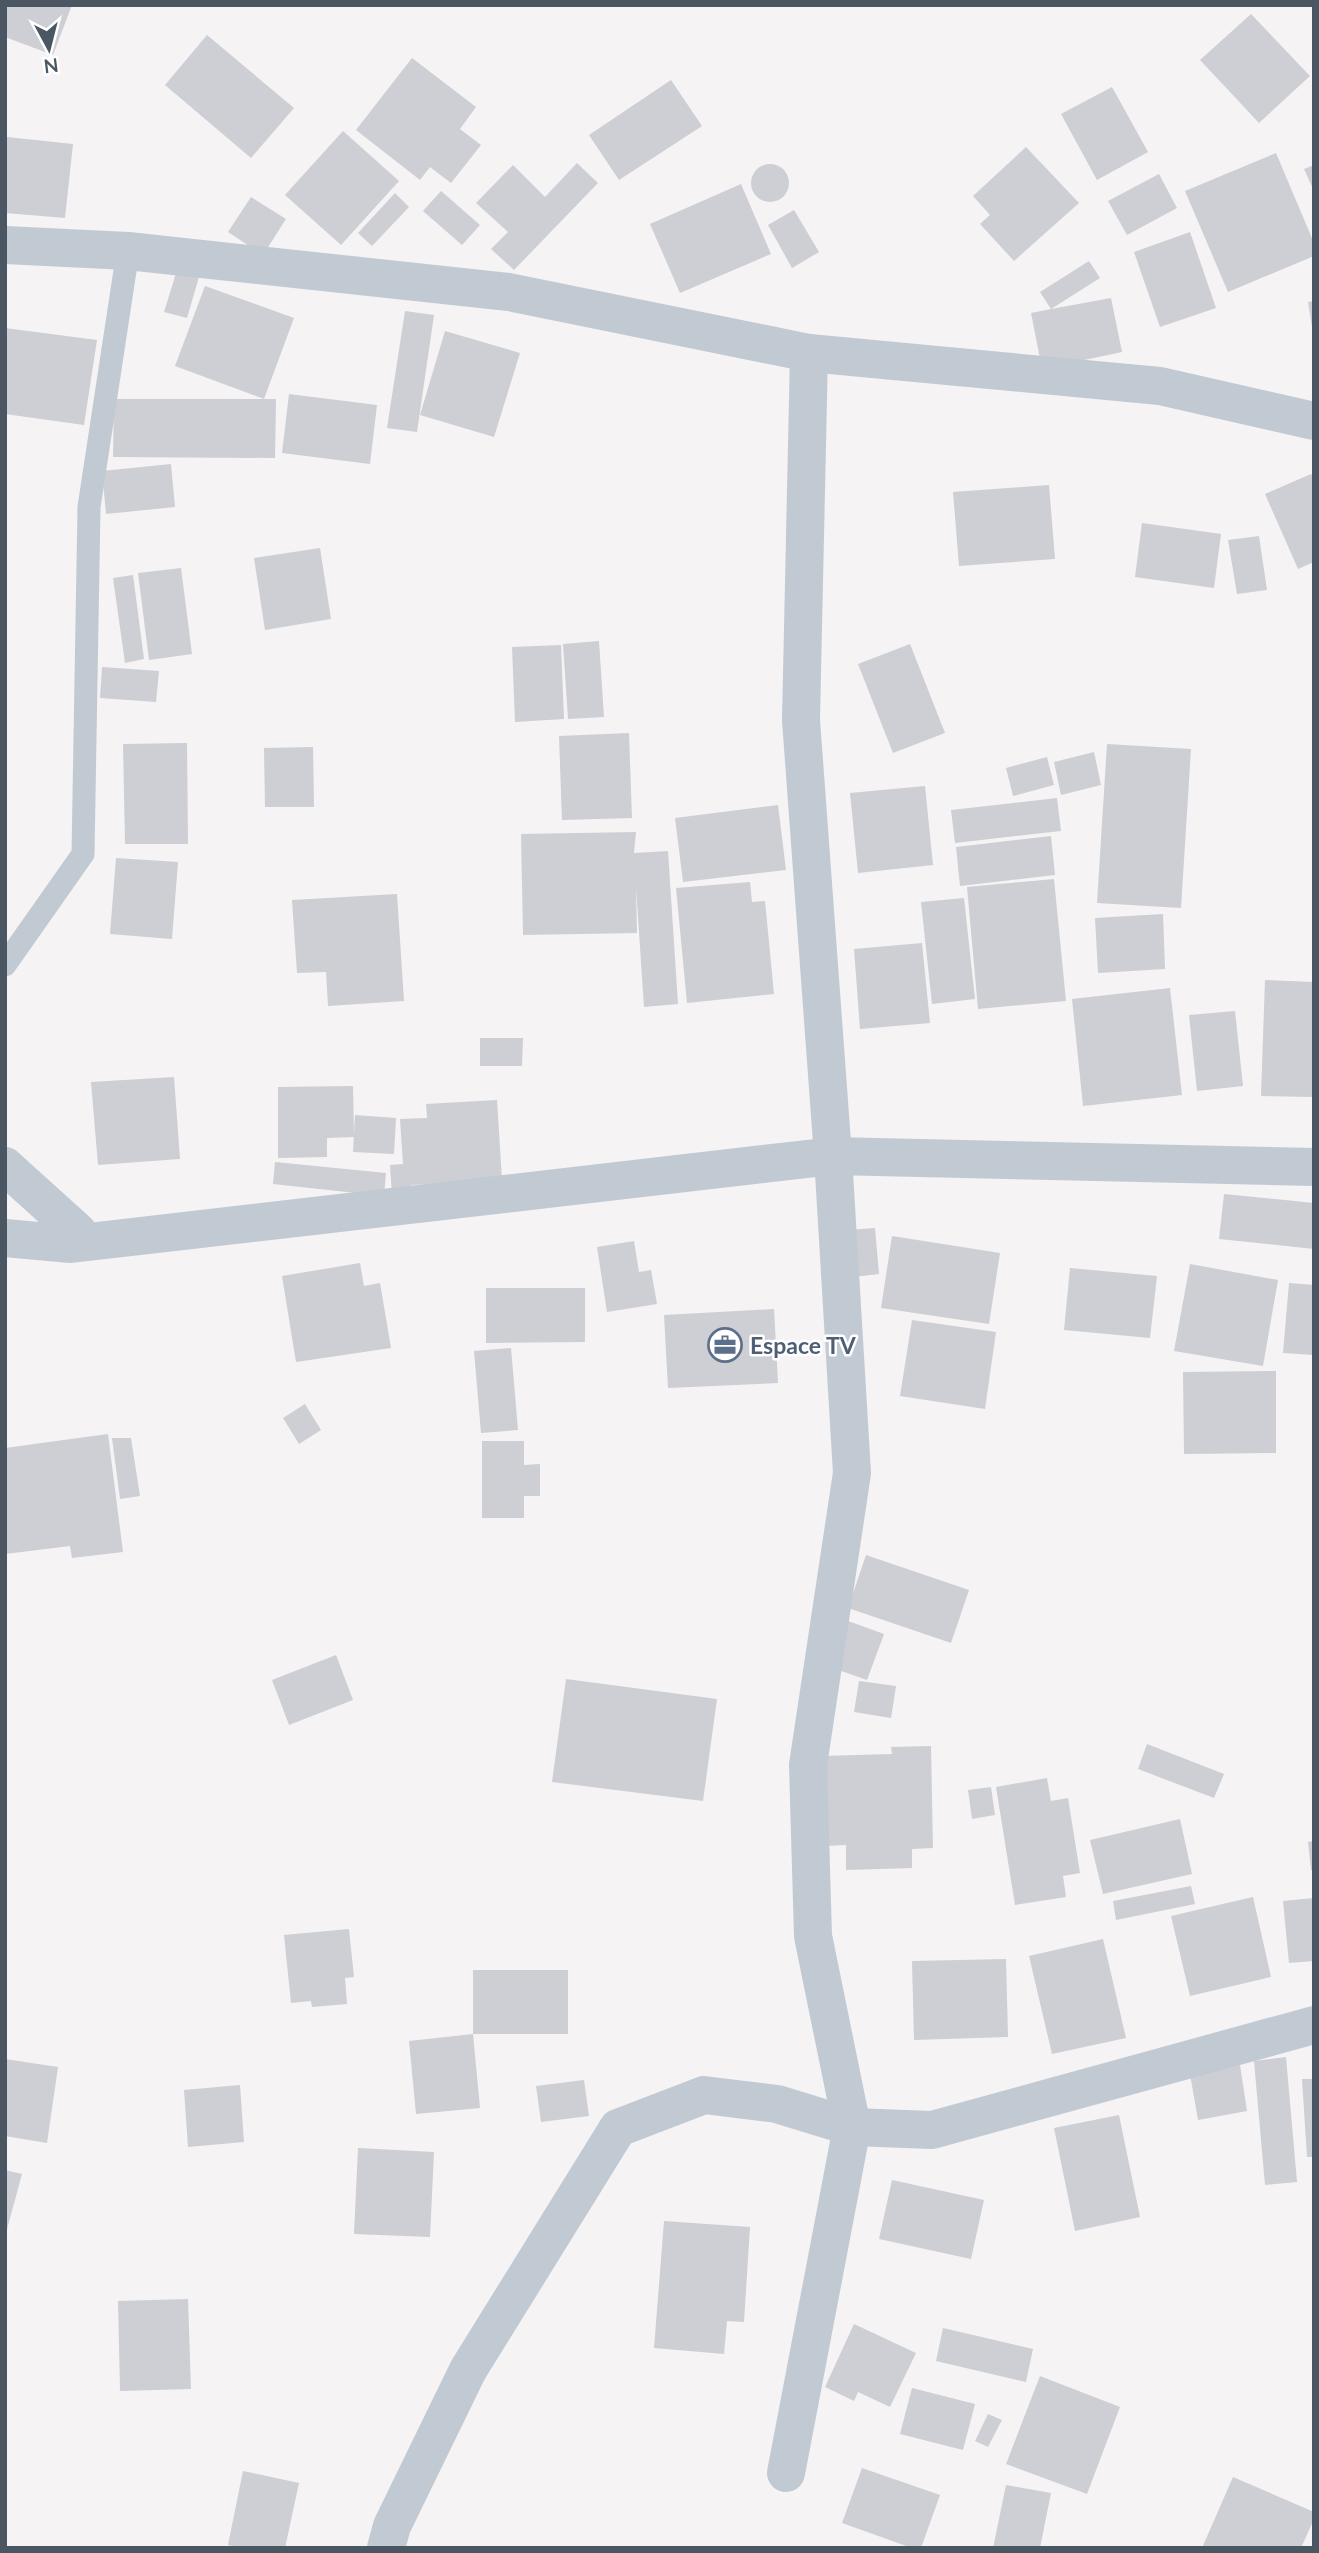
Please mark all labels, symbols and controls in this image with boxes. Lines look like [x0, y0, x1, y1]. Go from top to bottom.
north arrow [14, 14, 84, 84]
text: N [42, 54, 60, 79]
office icon: Espace TV [706, 1326, 744, 1364]
place label: Espace TV [750, 1331, 857, 1359]

